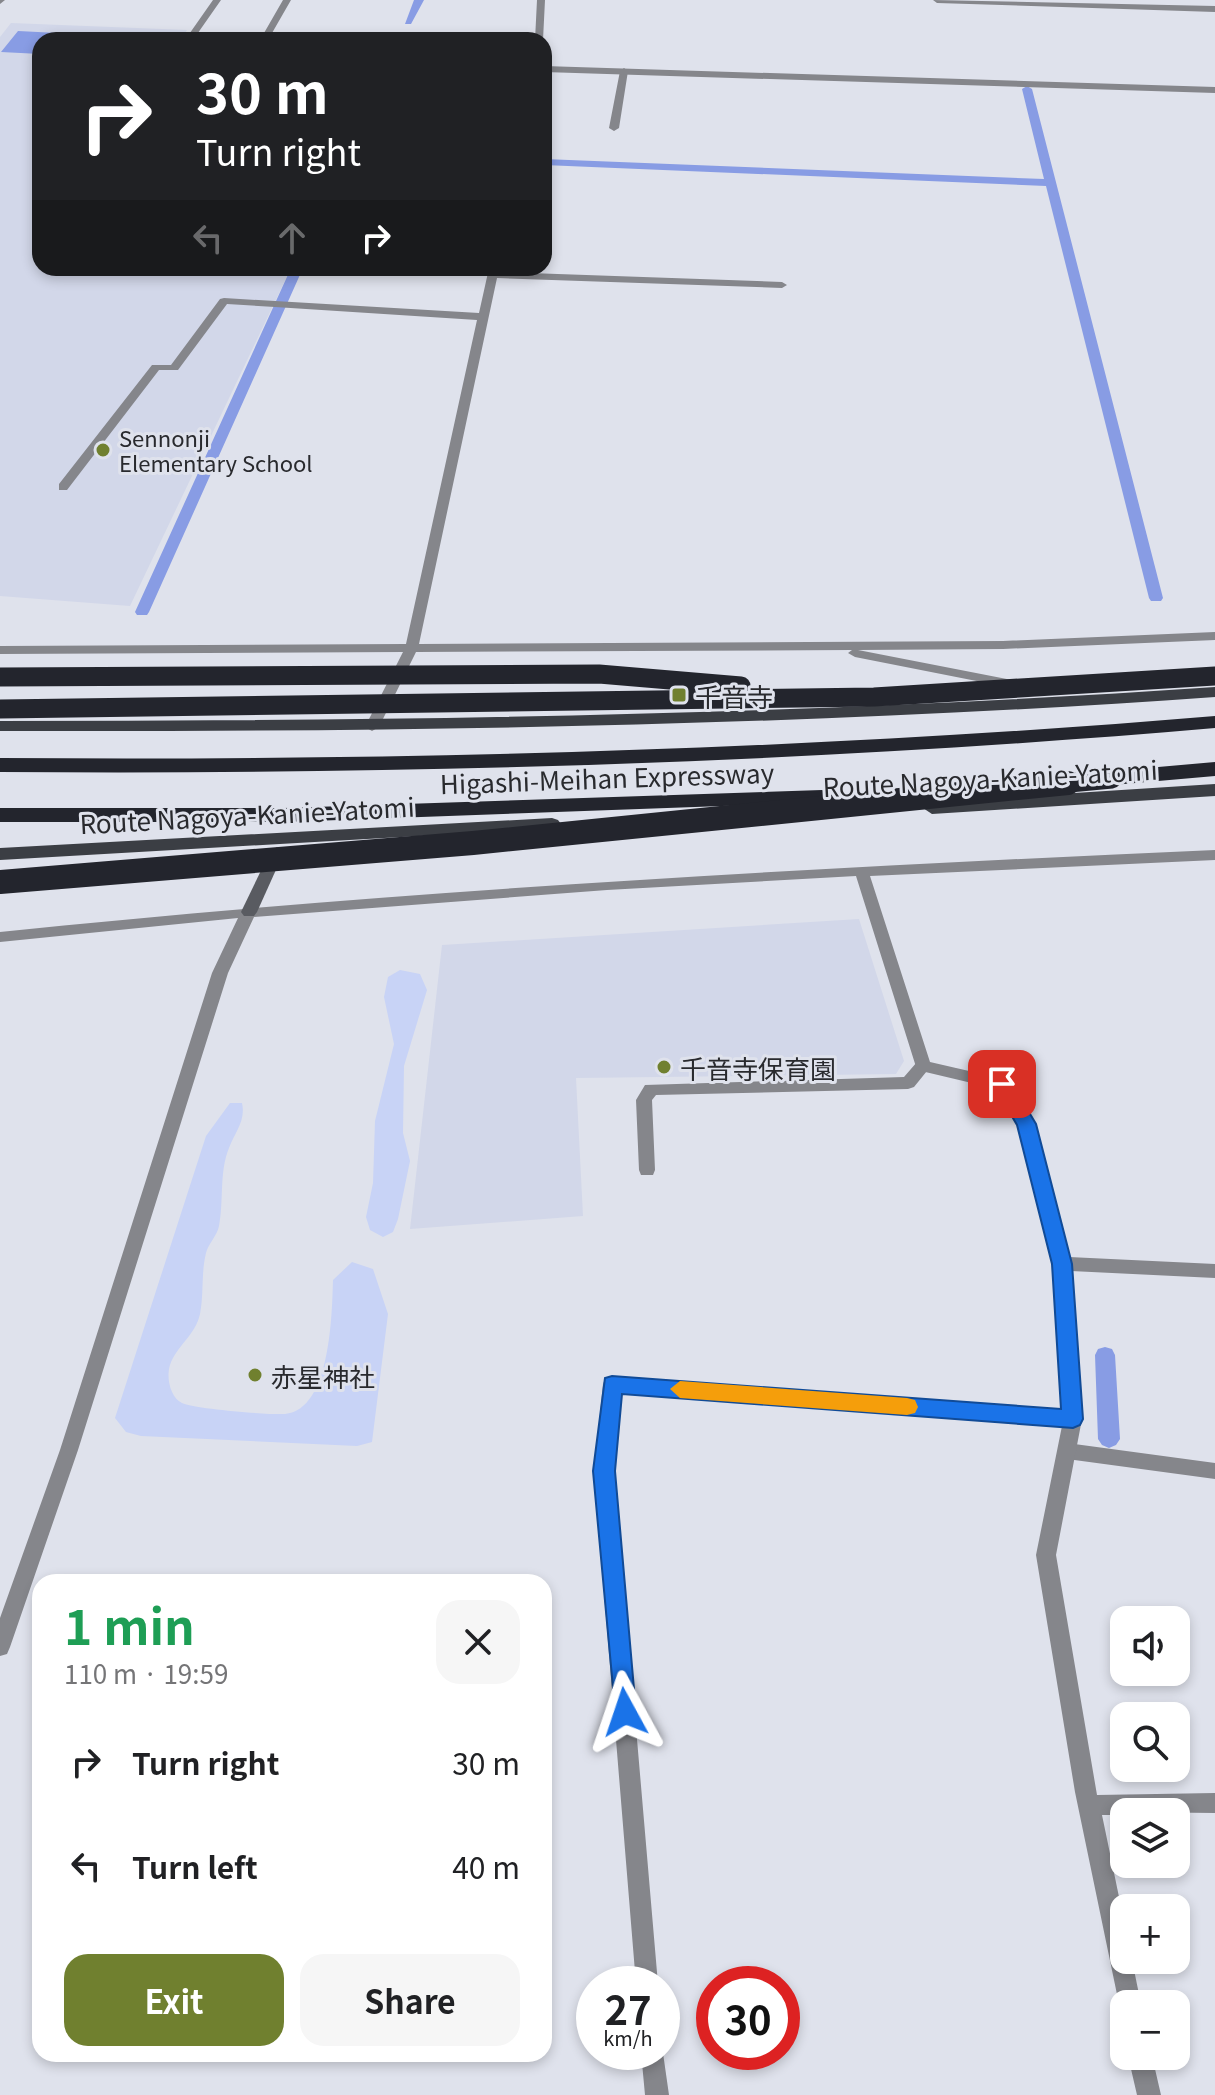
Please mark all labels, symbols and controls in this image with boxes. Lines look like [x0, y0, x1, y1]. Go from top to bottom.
text: 30 m [196, 49, 329, 130]
icon: right [64, 64, 168, 168]
text: Turn right [196, 124, 361, 176]
icon: left [186, 216, 230, 260]
icon: ahead [270, 216, 314, 260]
icon: right [354, 216, 398, 260]
place label: Sennonji Elementary School [119, 421, 313, 478]
marker: Sennonji Elementary School [94, 441, 112, 459]
place label: 千音寺 [695, 677, 773, 714]
marker: 千音寺 [670, 686, 688, 704]
street label: Route Nagoya-Kanie-Yatomi [822, 750, 1158, 804]
street label: Higashi-Meihan Expressway [439, 753, 775, 801]
street label: Route Nagoya-Kanie-Yatomi [79, 787, 415, 841]
place label: 千音寺保育園 [680, 1049, 836, 1086]
pin [968, 1050, 1036, 1118]
marker: 千音寺保育園 [655, 1058, 673, 1076]
icon: arrive [980, 1062, 1024, 1106]
place label: 赤星神社 [271, 1357, 375, 1394]
marker: 赤星神社 [246, 1366, 264, 1384]
text: 1 min [64, 1589, 195, 1659]
button: close [436, 1600, 520, 1684]
map controls [1110, 1606, 1190, 2070]
button: sound [1110, 1606, 1190, 1686]
text: 110 m · 19:59 [64, 1654, 228, 1691]
position arrow [583, 1670, 667, 1754]
button: search [1110, 1702, 1190, 1782]
icon: right [64, 1740, 108, 1784]
text: Turn right [132, 1740, 279, 1784]
text: 30 m [452, 1740, 520, 1784]
button: layers [1110, 1798, 1190, 1878]
icon: left [64, 1844, 108, 1888]
text: Turn left [132, 1844, 258, 1888]
text: 40 m [452, 1844, 520, 1888]
button: + [1110, 1894, 1190, 1974]
button: Exit [64, 1954, 284, 2046]
button: Share [300, 1954, 520, 2046]
speed limit sign: 30 [696, 1966, 800, 2070]
text: 27 [604, 1979, 652, 2037]
button: − [1110, 1990, 1190, 2070]
text: km/h [603, 2023, 653, 2052]

